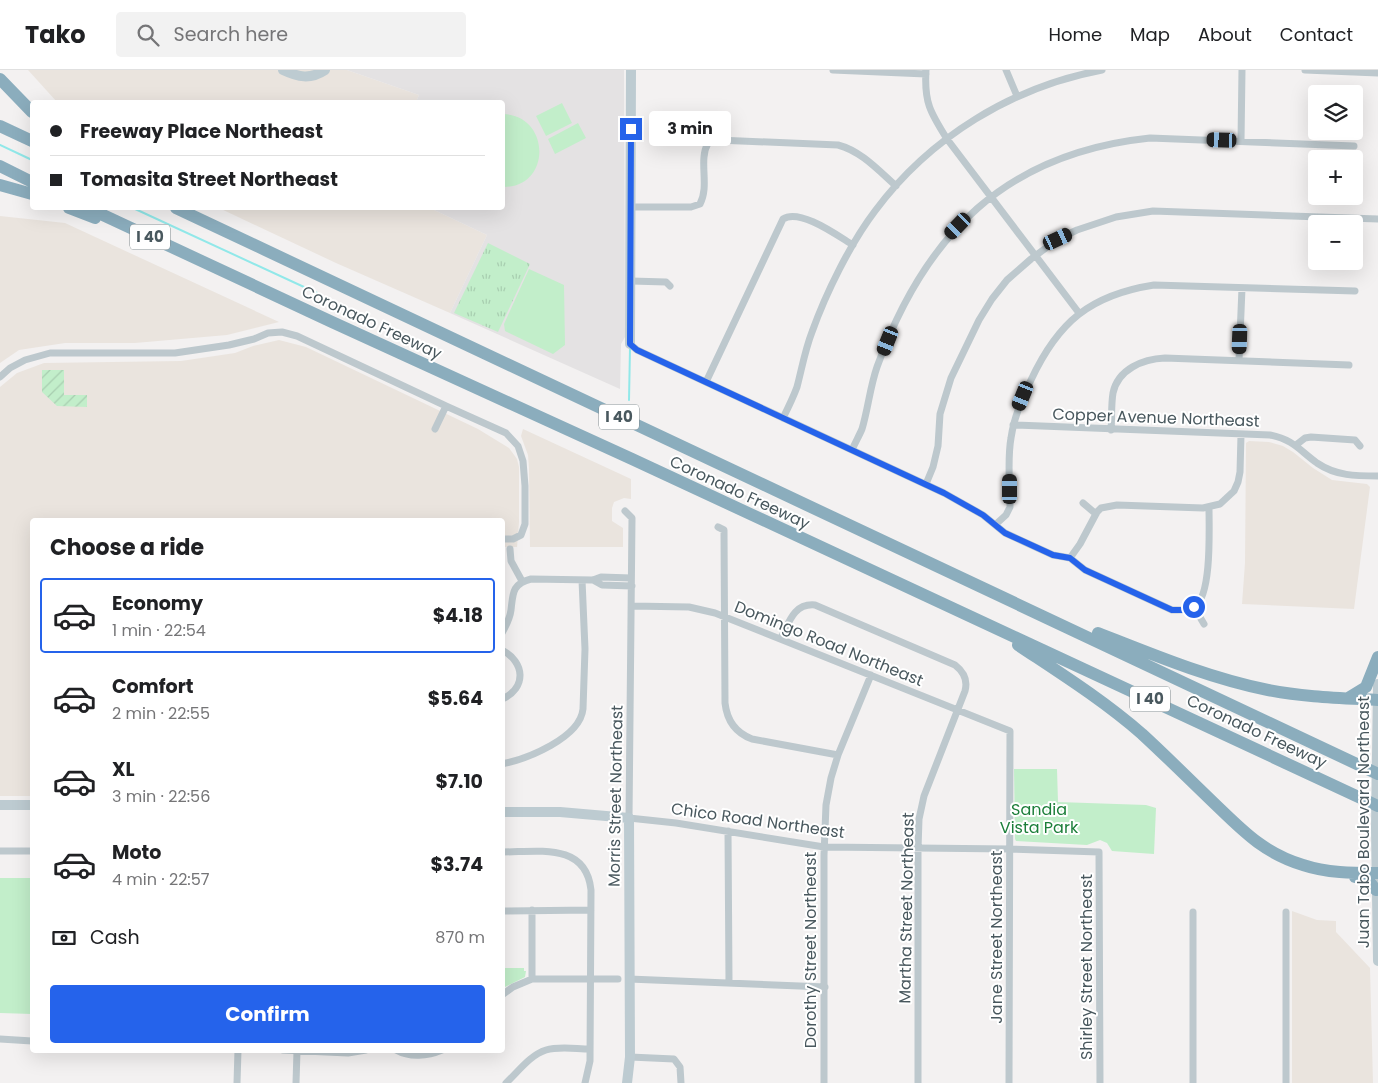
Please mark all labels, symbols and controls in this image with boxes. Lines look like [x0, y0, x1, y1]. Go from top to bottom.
search box [116, 12, 466, 57]
text: Tako [25, 18, 86, 51]
icon: search [134, 21, 162, 49]
text: Search here [174, 21, 288, 48]
text: Home [1048, 22, 1102, 47]
text: Map [1130, 22, 1170, 47]
text: About [1198, 22, 1252, 47]
text: Contact [1280, 22, 1353, 47]
map controls [1308, 85, 1363, 270]
button: layers [1308, 85, 1363, 140]
callout: 3 min [648, 112, 731, 146]
text: 3 min [667, 117, 713, 140]
text: Freeway Place Northeast [80, 118, 323, 145]
route end [620, 118, 642, 140]
car [1206, 132, 1237, 148]
button: + [1308, 150, 1363, 205]
text: Tomasita Street Northeast [80, 166, 338, 193]
car [942, 210, 973, 242]
button: − [1308, 215, 1363, 270]
road number: I 40 [130, 224, 170, 250]
car [1041, 226, 1074, 252]
street label: Coronado Freeway [298, 280, 446, 365]
car [875, 324, 900, 358]
car [1231, 324, 1248, 354]
car [1010, 379, 1035, 413]
street label: Copper Avenue Northeast [1052, 402, 1260, 433]
road number: I 40 [599, 404, 639, 430]
street label: Coronado Freeway [666, 450, 814, 535]
car [1002, 474, 1017, 504]
text: Choose a ride [50, 532, 204, 563]
text: Economy [112, 590, 203, 617]
icon: car [52, 593, 97, 638]
street label: Domingo Road Northeast [731, 595, 927, 692]
route start [1183, 596, 1205, 618]
text: $4.18 [433, 602, 483, 629]
text: 1 min · 22:54 [112, 619, 206, 642]
text: Comfort [112, 673, 194, 700]
icon: car [52, 676, 97, 721]
text: $5.64 [428, 685, 483, 712]
road number: I 40 [1130, 686, 1170, 712]
street label: Coronado Freeway [1183, 689, 1331, 774]
street label: Juan Tabo Boulevard Northeast [1352, 696, 1375, 948]
text: 2 min · 22:55 [112, 702, 210, 725]
street label: Morris Street Northeast [602, 705, 629, 887]
text: XL [112, 756, 135, 783]
icon: car [52, 759, 97, 804]
text: $7.10 [435, 768, 483, 795]
text: 3 min · 22:56 [112, 785, 210, 808]
street label: Chico Road Northeast [670, 797, 846, 844]
park label: Sandia Vista Park [1000, 798, 1079, 839]
street label: Martha Street Northeast [893, 812, 920, 1004]
text: Moto [112, 839, 161, 866]
icon: car [52, 842, 97, 887]
street label: Jane Street Northeast [985, 850, 1008, 1024]
text: $3.74 [431, 851, 483, 878]
street label: Dorothy Street Northeast [799, 852, 822, 1048]
text: 4 min · 22:57 [112, 868, 210, 891]
street label: Shirley Street Northeast [1075, 874, 1098, 1060]
icon: cash [50, 924, 78, 952]
text: Cash [90, 924, 140, 951]
text: 870 m [435, 926, 485, 949]
button: Confirm [50, 985, 485, 1043]

